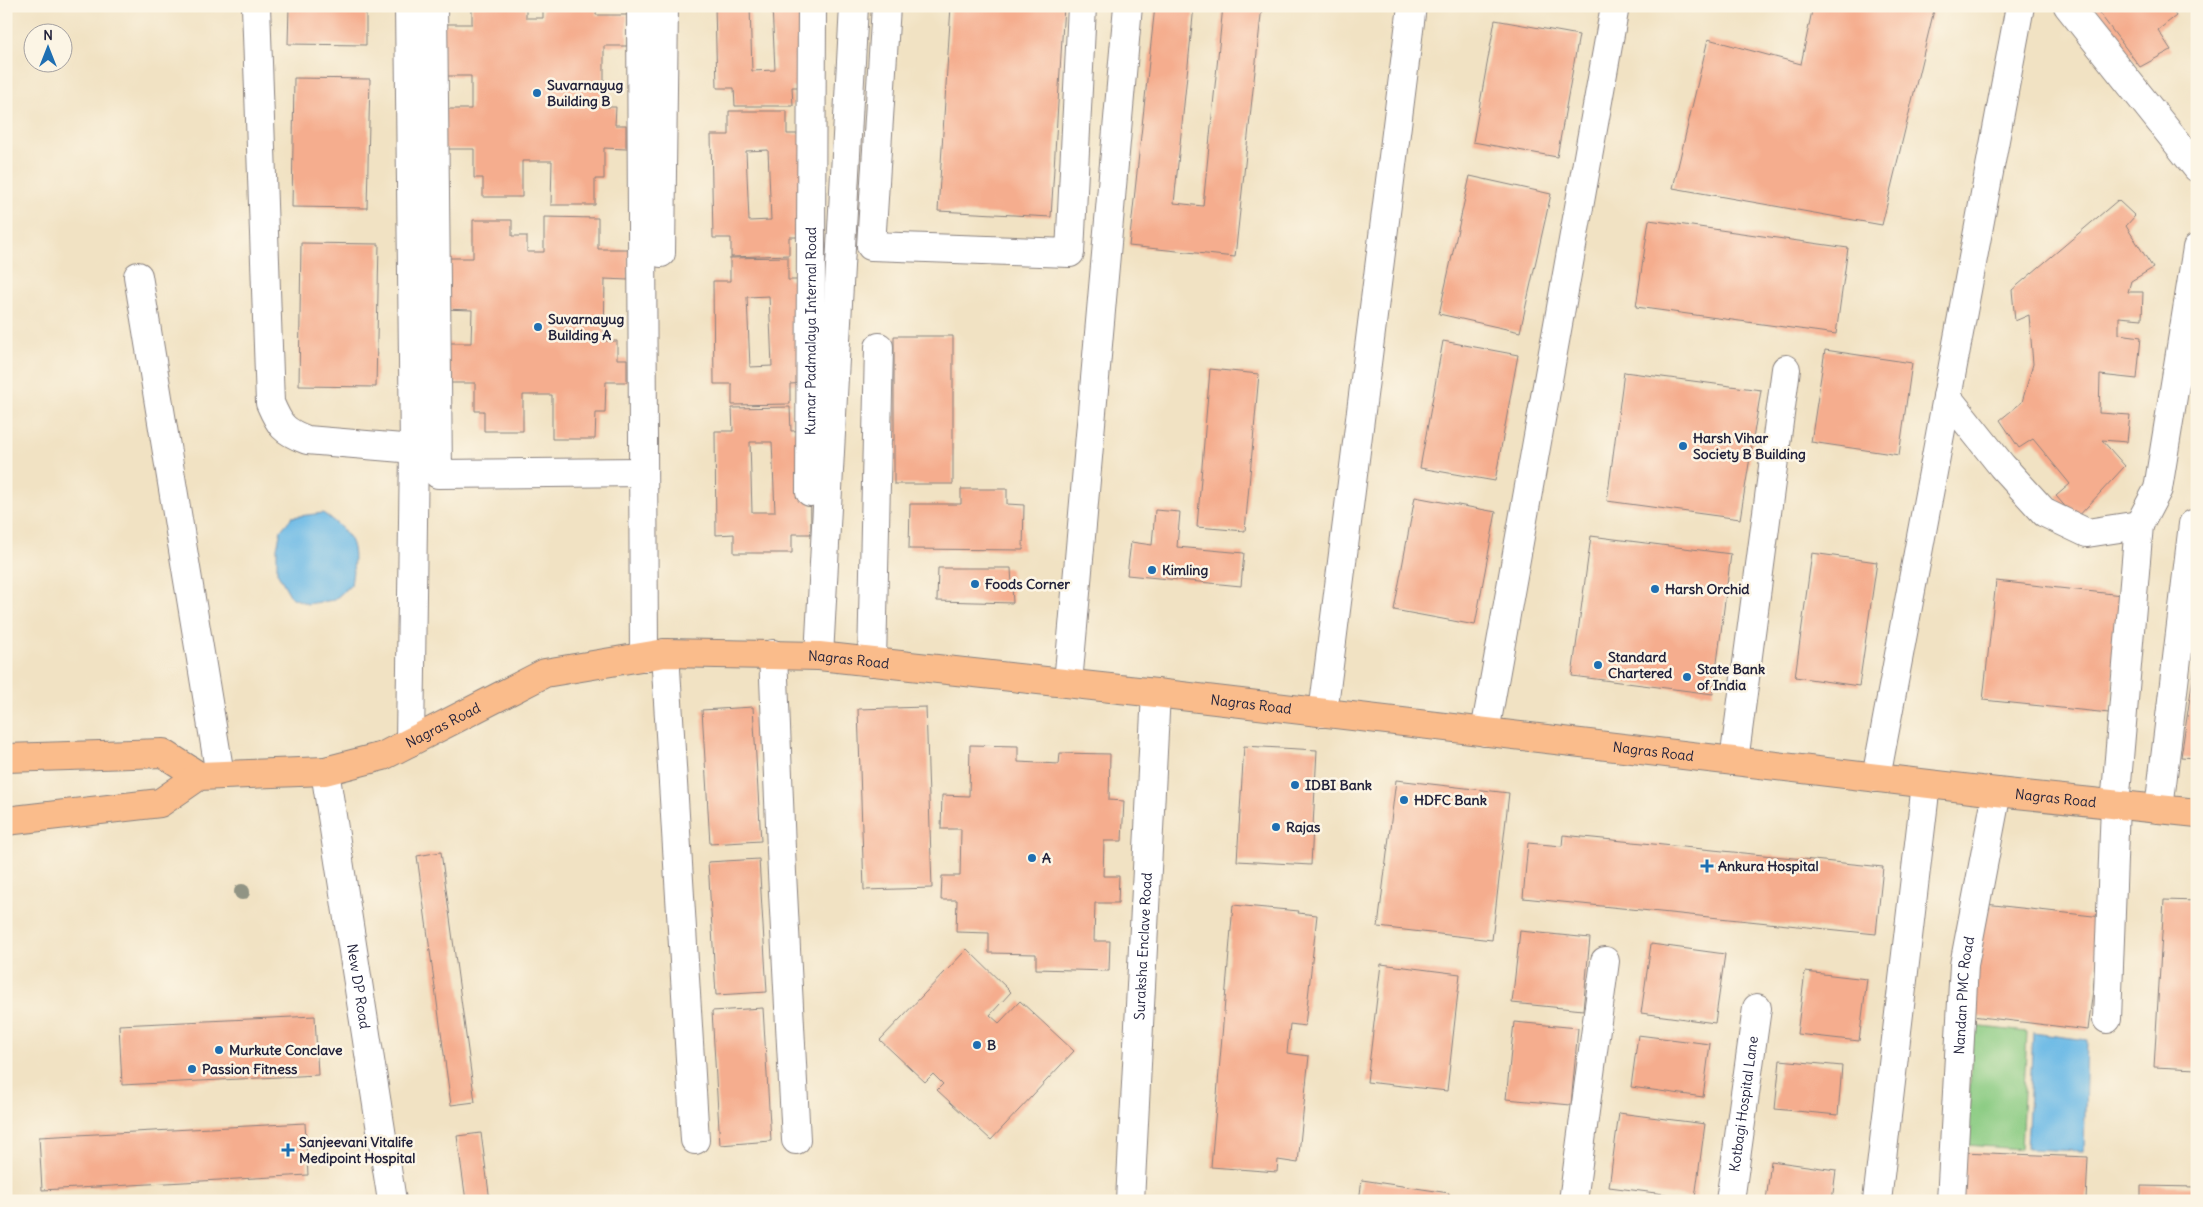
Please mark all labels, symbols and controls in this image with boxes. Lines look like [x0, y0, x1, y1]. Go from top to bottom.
north arrow [22, 22, 72, 72]
text: N [43, 26, 53, 44]
place label: Suvarnayug Building B [547, 76, 623, 110]
marker: Suvarnayug Building B [531, 87, 543, 99]
street label: Kumar Padmalaya Internal Road [801, 227, 820, 435]
place label: Suvarnayug Building A [548, 310, 624, 344]
marker: Suvarnayug Building A [532, 321, 544, 333]
place label: Harsh Vihar Society B Building [1693, 429, 1806, 463]
marker: Harsh Vihar Society B Building [1677, 440, 1689, 452]
place label: Kimling [1162, 561, 1208, 579]
marker: Kimling [1146, 564, 1158, 576]
place label: Foods Corner [985, 575, 1070, 593]
marker: Foods Corner [969, 578, 981, 590]
place label: Harsh Orchid [1665, 580, 1750, 598]
marker: Harsh Orchid [1649, 583, 1661, 595]
street label: Nagras Road [808, 647, 890, 673]
place label: Standard Chartered [1608, 648, 1673, 682]
marker: Standard Chartered [1592, 659, 1604, 671]
place label: State Bank of India [1697, 660, 1765, 694]
marker: State Bank of India [1681, 671, 1693, 683]
street label: Nagras Road [1210, 690, 1293, 718]
street label: Nagras Road [403, 699, 483, 752]
street label: Nagras Road [1612, 738, 1695, 765]
place label: IDBI Bank [1305, 776, 1372, 794]
marker: IDBI Bank [1289, 779, 1301, 791]
street label: Nagras Road [2014, 785, 2097, 811]
place label: HDFC Bank [1414, 791, 1487, 809]
marker: HDFC Bank [1398, 794, 1410, 806]
place label: Rajas [1286, 818, 1321, 836]
marker: Rajas [1270, 821, 1282, 833]
place label: A [1042, 849, 1051, 867]
marker: A [1026, 852, 1038, 864]
place label: Ankura Hospital [1718, 857, 1819, 875]
marker: Ankura Hospital [1700, 859, 1714, 873]
street label: Suraksha Enclave Road [1130, 872, 1156, 1020]
street label: Nandan PMC Road [1950, 935, 1978, 1055]
street label: New DP Road [343, 943, 374, 1030]
street label: Kotbagi Hospital Lane [1725, 1035, 1762, 1173]
place label: B [987, 1036, 996, 1054]
marker: B [971, 1039, 983, 1051]
place label: Murkute Conclave [229, 1041, 343, 1059]
marker: Murkute Conclave [213, 1044, 225, 1056]
place label: Passion Fitness [202, 1060, 298, 1078]
marker: Passion Fitness [186, 1063, 198, 1075]
place label: Sanjeevani Vitalife Medipoint Hospital [299, 1133, 415, 1167]
marker: Sanjeevani Vitalife Medipoint Hospital [281, 1143, 295, 1157]

